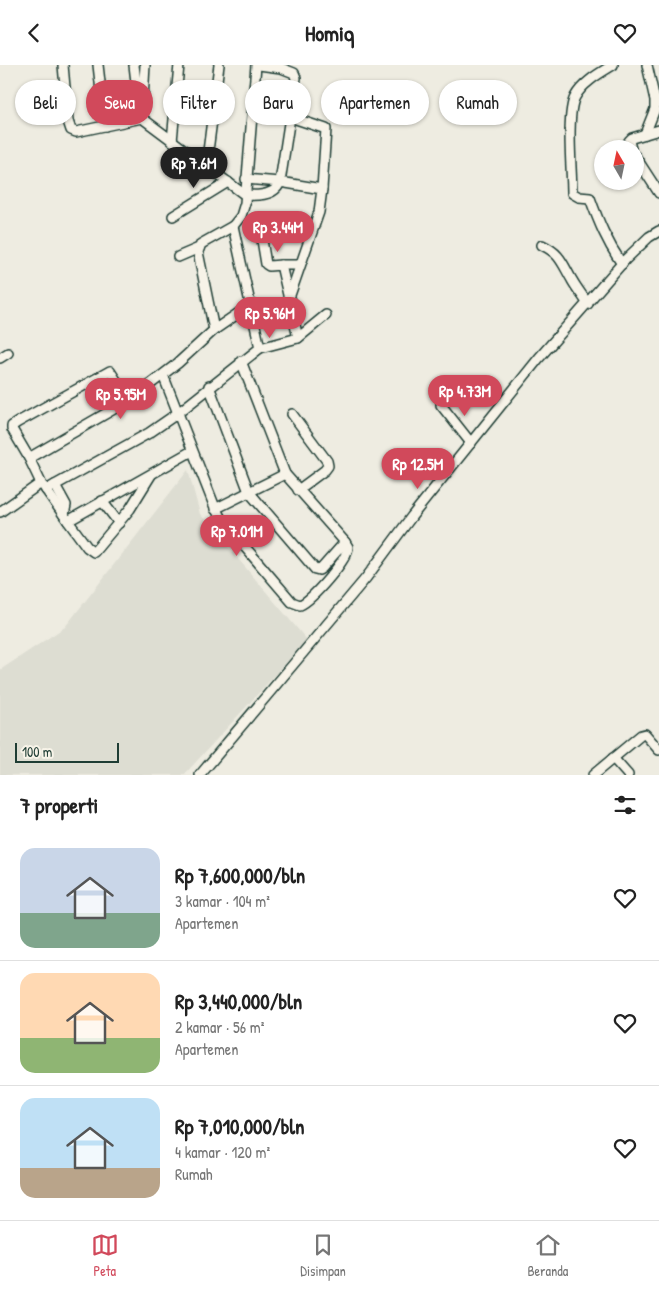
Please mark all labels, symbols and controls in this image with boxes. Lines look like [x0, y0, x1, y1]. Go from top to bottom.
text: Homiq [305, 18, 354, 48]
icon: back [20, 19, 48, 47]
icon: heart [611, 19, 639, 47]
chip: Beli [15, 80, 76, 125]
chip: Sewa [86, 80, 153, 125]
chip: Filter [163, 80, 235, 125]
chip: Baru [245, 80, 311, 125]
chip: Apartemen [321, 80, 429, 125]
chip: Rumah [439, 80, 517, 125]
north arrow [594, 140, 644, 190]
map controls [594, 140, 644, 190]
pin: Rp 7.6M [148, 147, 240, 189]
text: Rp 7.6M [171, 152, 217, 174]
pin: Rp 3.44M [226, 211, 330, 253]
text: Rp 3.44M [253, 216, 303, 238]
pin: Rp 5.96M [218, 297, 322, 339]
text: Rp 5.96M [245, 302, 295, 324]
pin: Rp 4.73M [413, 375, 517, 417]
pin: Rp 5.95M [69, 377, 173, 420]
text: Rp 4.73M [439, 380, 491, 402]
text: Rp 5.95M [96, 383, 146, 405]
pin: Rp 12.5M [366, 447, 470, 490]
text: Rp 12.5M [393, 453, 443, 475]
pin: Rp 7.01M [185, 515, 289, 557]
text: Rp 7.01M [211, 520, 263, 542]
scale bar [15, 740, 119, 763]
text: 100 m [22, 742, 52, 761]
text: 7 properti [20, 791, 98, 820]
icon: filters [611, 791, 639, 819]
text: Rp 7,600,000/bln [175, 861, 305, 890]
icon: home [60, 868, 120, 928]
icon: heart [611, 884, 639, 912]
text: 3 kamar · 104 m² [175, 890, 270, 912]
text: Apartemen [175, 912, 238, 934]
text: Rp 3,440,000/bln [175, 987, 302, 1016]
icon: home [60, 993, 120, 1053]
icon: heart [611, 1009, 639, 1037]
text: 2 kamar · 56 m² [175, 1016, 264, 1038]
text: Apartemen [175, 1038, 238, 1060]
text: Rp 7,010,000/bln [175, 1112, 305, 1141]
icon: home [60, 1118, 120, 1178]
icon: heart [611, 1134, 639, 1162]
text: 4 kamar · 120 m² [175, 1141, 270, 1163]
text: Rumah [175, 1163, 213, 1185]
tab: Peta [91, 1231, 119, 1280]
tab: Disimpan [300, 1231, 346, 1280]
tab: Beranda [527, 1231, 568, 1280]

